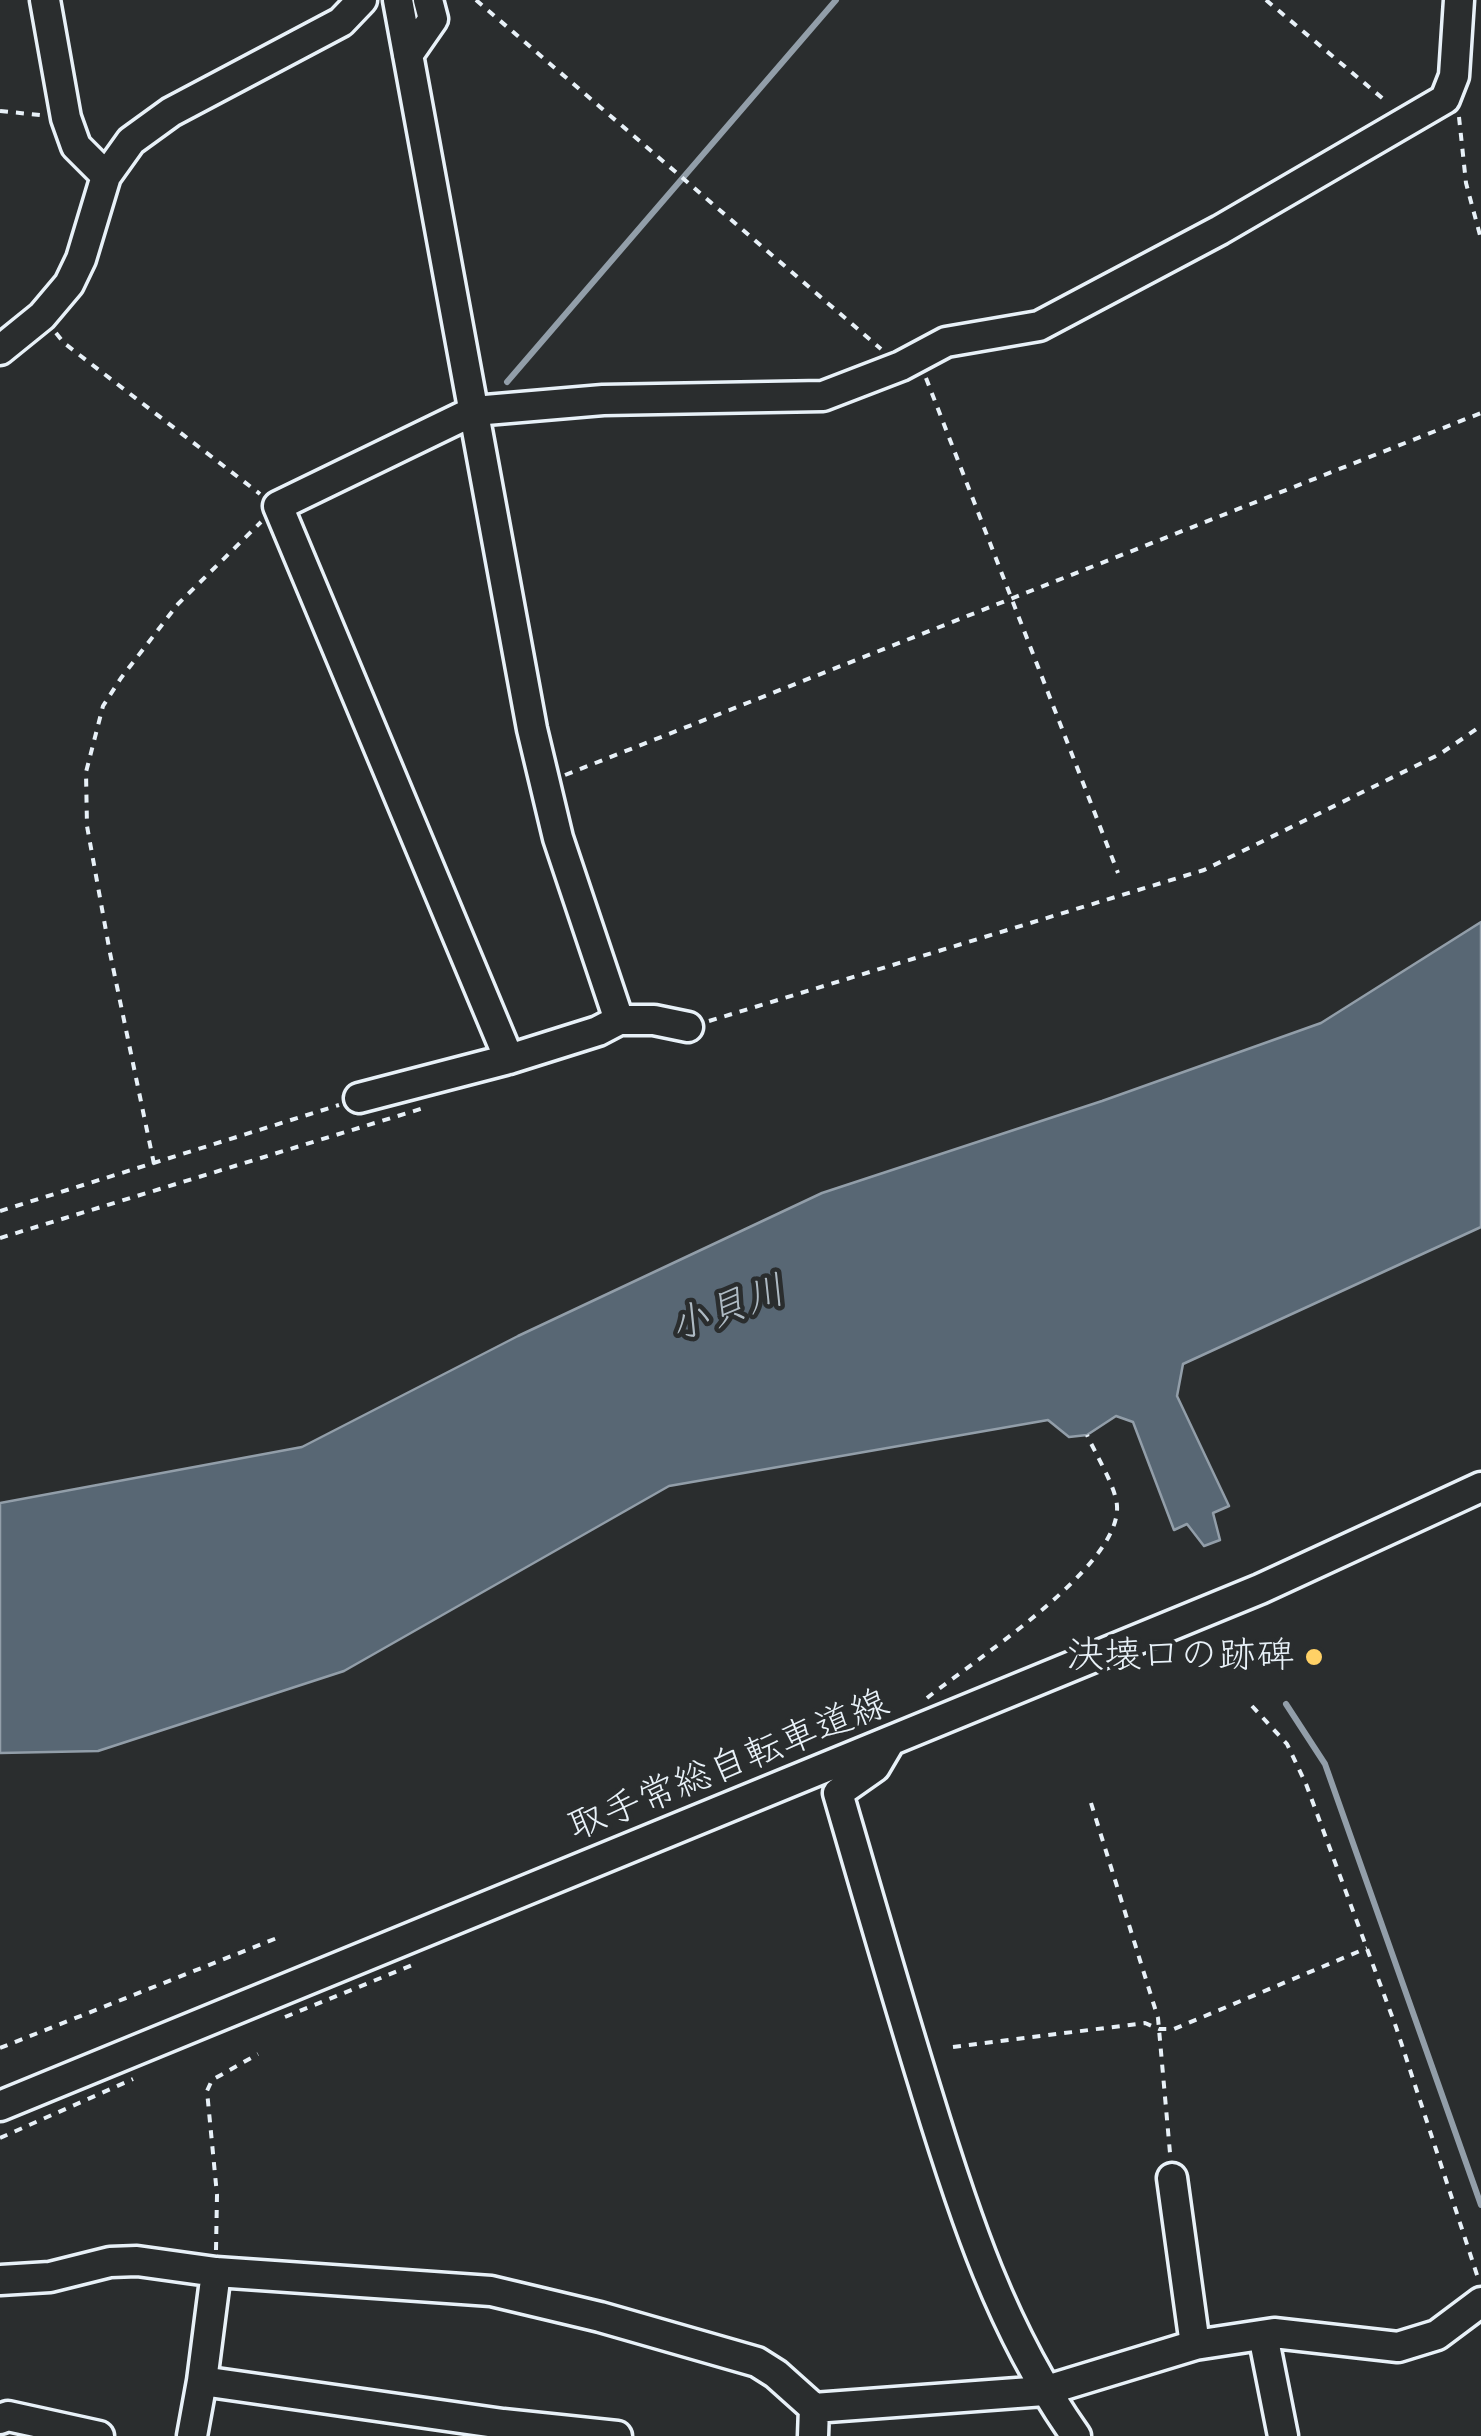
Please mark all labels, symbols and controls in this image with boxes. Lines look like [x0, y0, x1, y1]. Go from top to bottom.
water label: 小貝川 [663, 1268, 793, 1354]
place label: 決壊口の跡碑 [1066, 1634, 1294, 1680]
marker: 決壊口の跡碑 [1303, 1646, 1325, 1668]
street label: 取手常総自転車道線 [562, 1682, 896, 1852]

